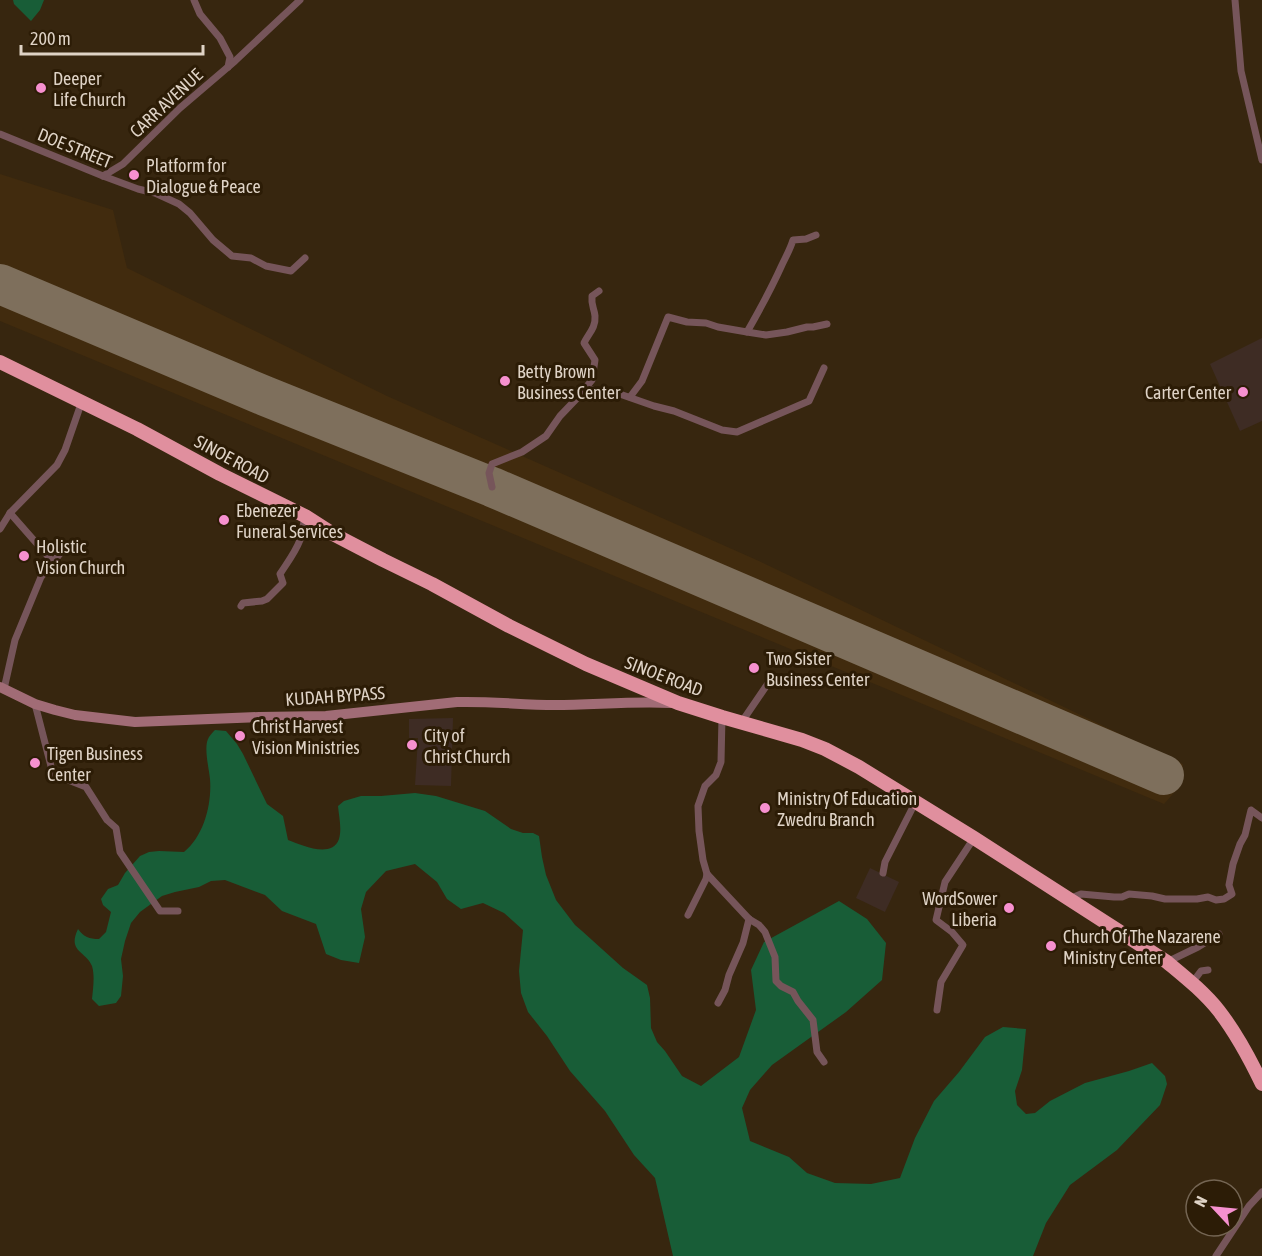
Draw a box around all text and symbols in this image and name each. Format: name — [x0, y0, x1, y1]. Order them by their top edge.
scale bar — [21, 18, 202, 56]
text: 200 m — [30, 28, 71, 49]
street label: CARR AVENUE — [125, 64, 207, 142]
place label: Deeper Life Church — [53, 68, 126, 110]
marker: Deeper Life Church — [34, 81, 48, 95]
street label: DOE STREET — [35, 124, 115, 172]
place label: Platform for Dialogue & Peace — [146, 155, 261, 197]
marker: Platform for Dialogue & Peace — [127, 168, 141, 182]
place label: Betty Brown Business Center — [517, 361, 621, 403]
marker: Betty Brown Business Center — [498, 374, 512, 388]
place label: Carter Center — [1145, 382, 1232, 403]
marker: Carter Center — [1236, 385, 1250, 399]
street label: SINOE ROAD — [191, 431, 273, 487]
place label: Ebenezer Funeral Services — [236, 500, 343, 542]
marker: Ebenezer Funeral Services — [217, 513, 231, 527]
place label: Holistic Vision Church — [36, 536, 125, 578]
marker: Holistic Vision Church — [17, 549, 31, 563]
place label: Two Sister Business Center — [766, 648, 870, 690]
street label: SINOE ROAD — [622, 652, 706, 700]
marker: Two Sister Business Center — [747, 661, 761, 675]
street label: KUDAH BYPASS — [284, 682, 386, 710]
place label: Christ Harvest Vision Ministries — [252, 716, 360, 758]
place label: City of Christ Church — [424, 725, 511, 767]
marker: Christ Harvest Vision Ministries — [233, 729, 247, 743]
marker: City of Christ Church — [405, 738, 419, 752]
place label: Tigen Business Center — [47, 743, 143, 785]
marker: Tigen Business Center — [28, 756, 42, 770]
place label: Ministry Of Education Zwedru Branch — [777, 788, 917, 830]
marker: Ministry Of Education Zwedru Branch — [758, 801, 772, 815]
place label: WordSower Liberia — [922, 888, 998, 930]
marker: WordSower Liberia — [1002, 901, 1016, 915]
place label: Church Of The Nazarene Ministry Center — [1063, 926, 1221, 968]
marker: Church Of The Nazarene Ministry Center — [1044, 939, 1058, 953]
north arrow — [1184, 1178, 1244, 1238]
text: N — [1190, 1193, 1211, 1210]

